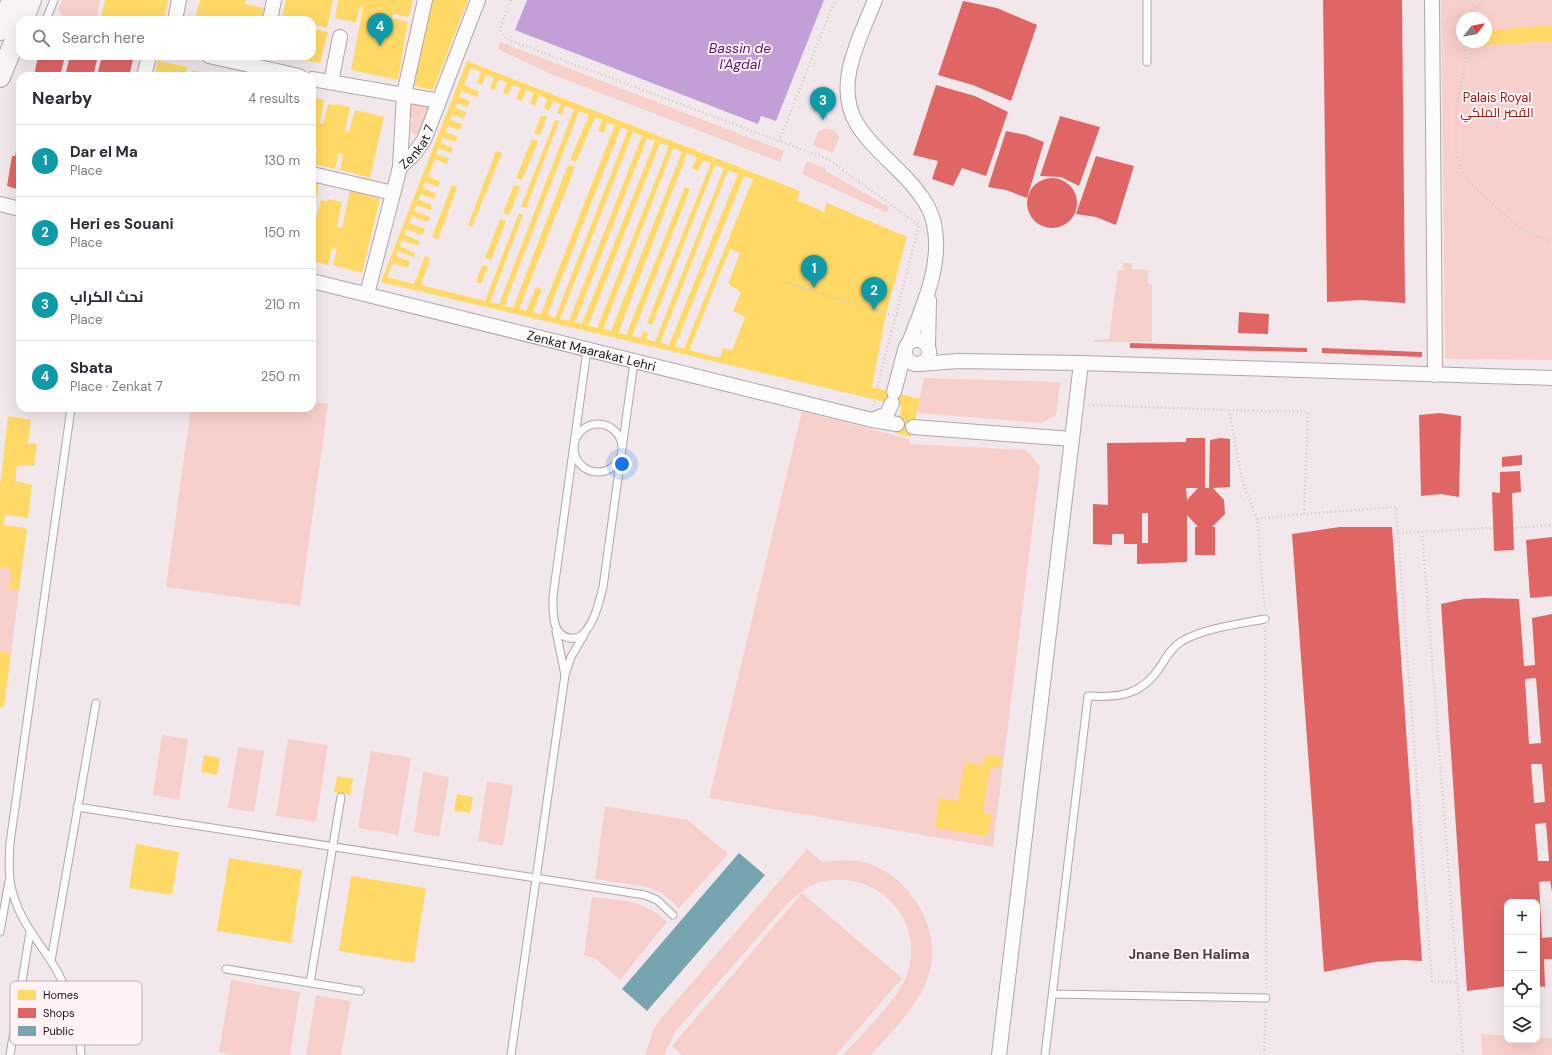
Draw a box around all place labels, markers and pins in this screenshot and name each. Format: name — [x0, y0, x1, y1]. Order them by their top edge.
pin: 4 — [367, 13, 393, 46]
pin: 3 — [810, 87, 836, 120]
pin: 1 — [801, 255, 827, 288]
pin: 2 — [861, 277, 887, 310]

